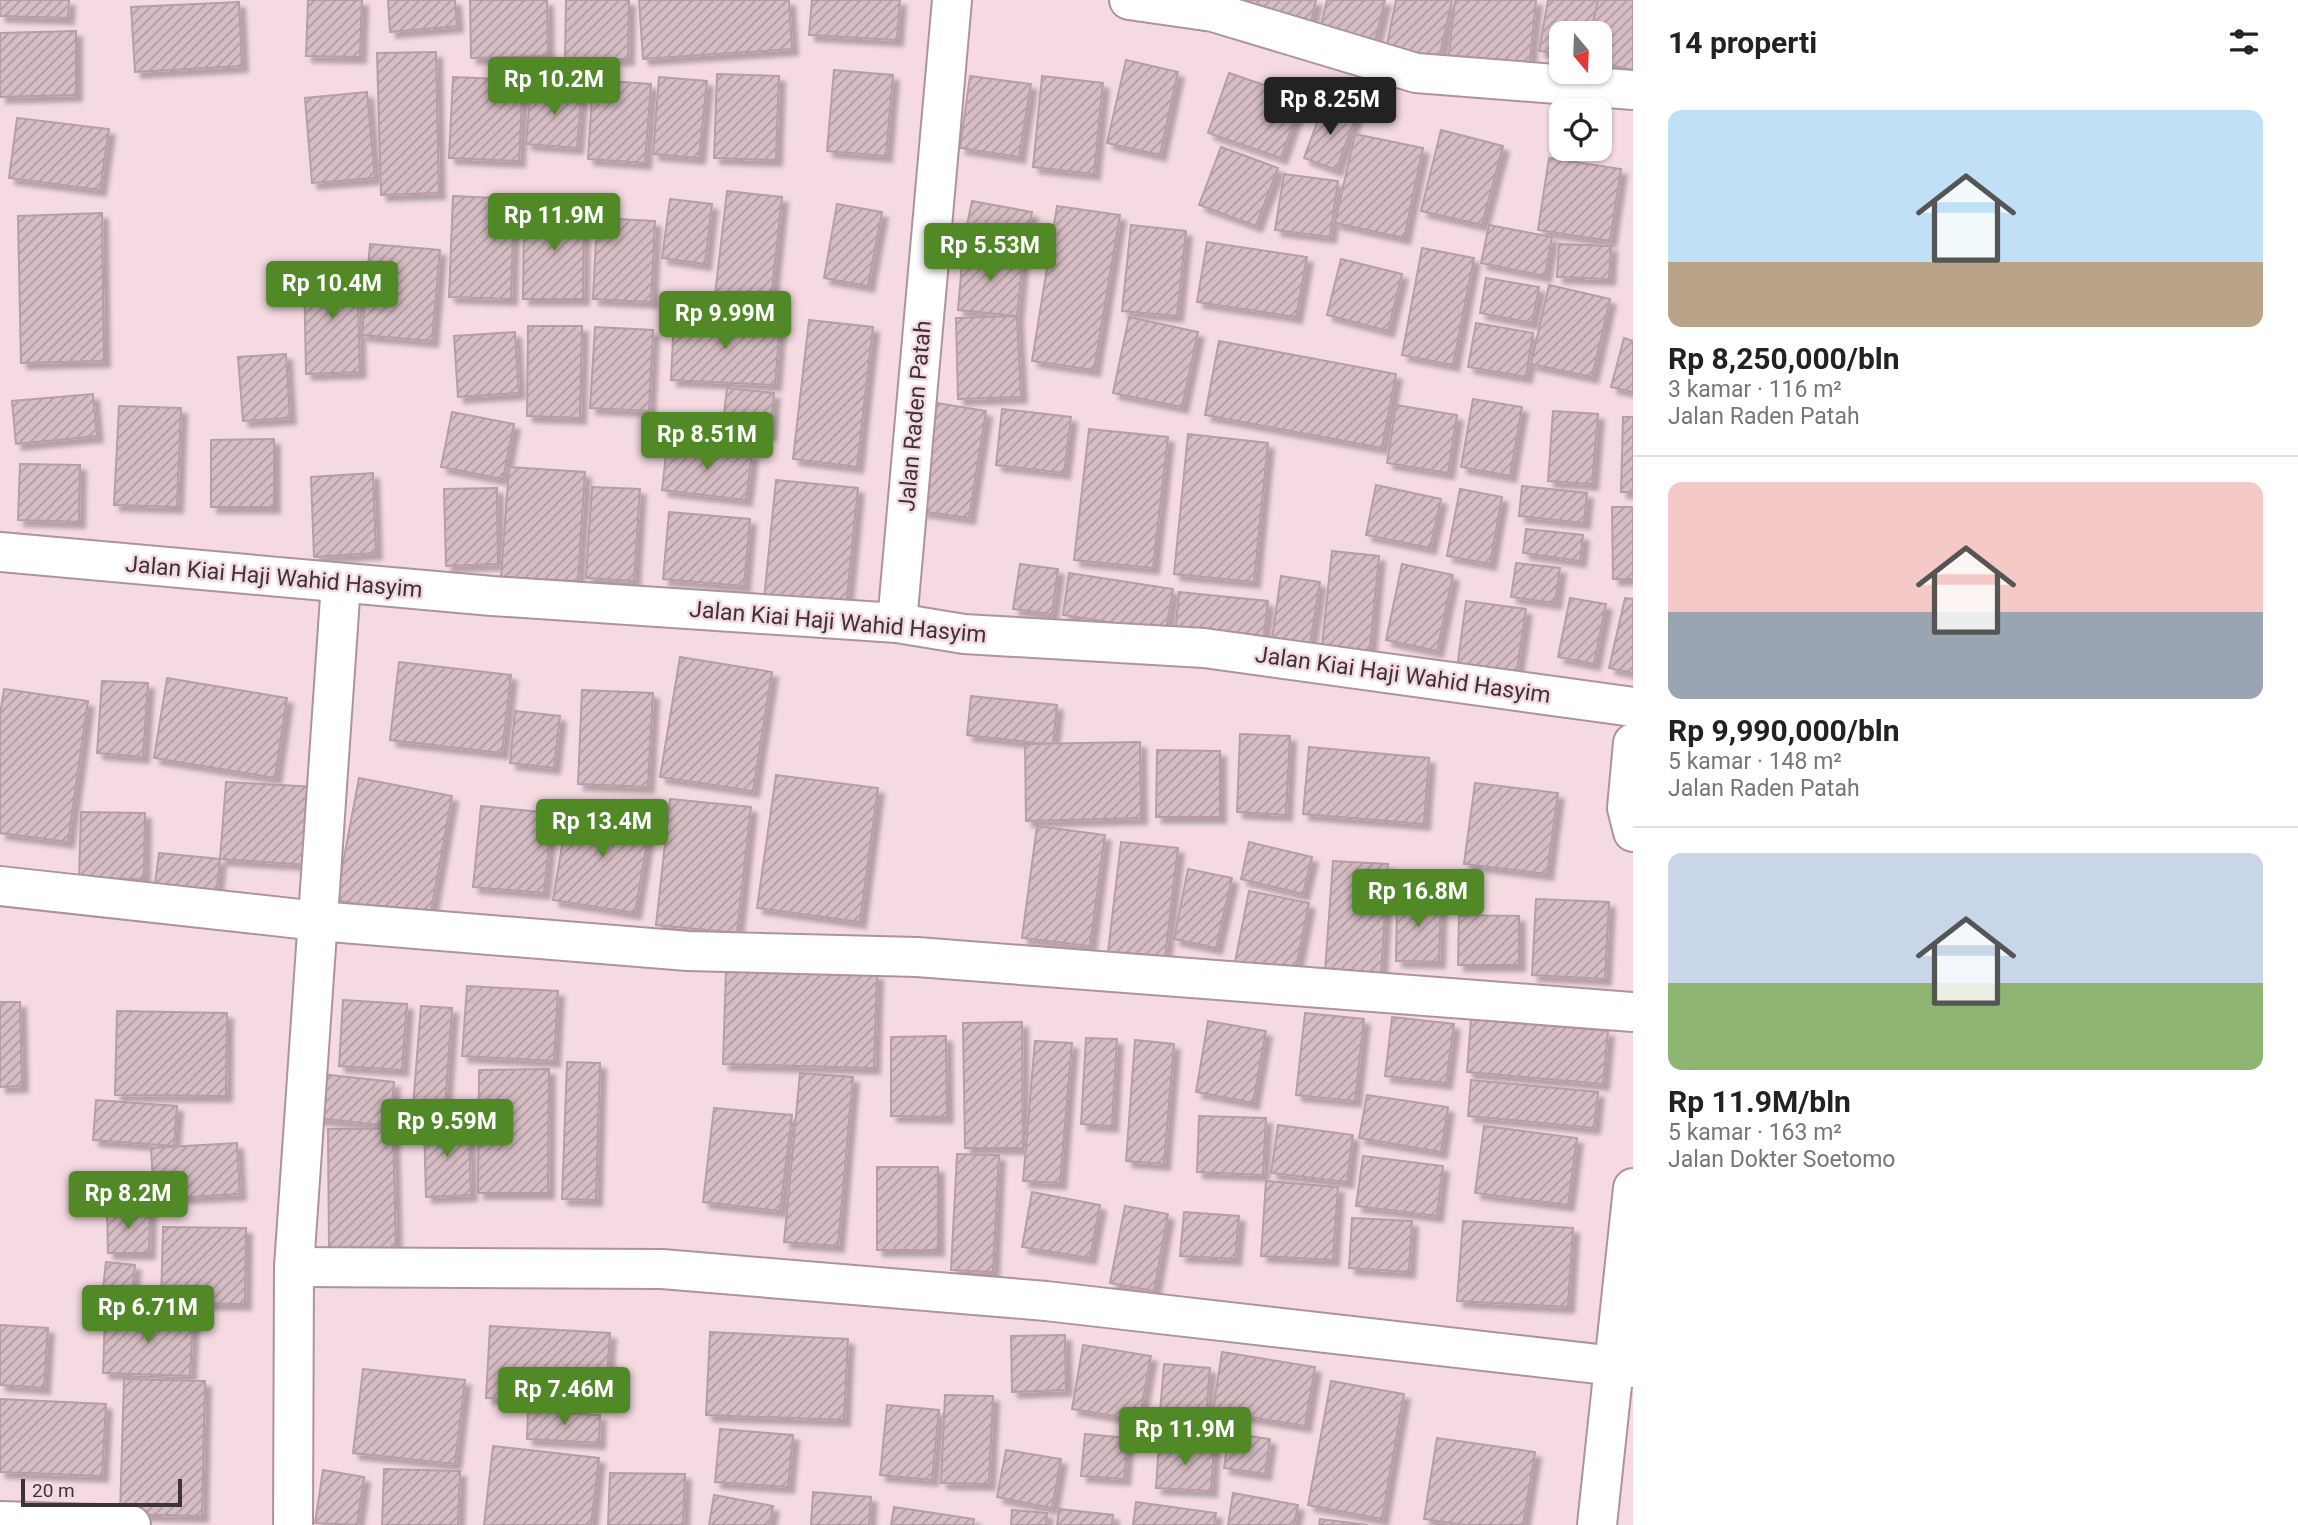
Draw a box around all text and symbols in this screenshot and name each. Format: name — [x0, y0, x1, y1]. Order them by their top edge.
north arrow — [1549, 21, 1612, 84]
map controls — [1549, 21, 1612, 161]
icon: filters — [2225, 23, 2263, 61]
text: 14 properti — [1668, 25, 1817, 60]
pin: Rp 10.2M — [482, 58, 626, 117]
text: Rp 10.2M — [504, 66, 604, 93]
pin: Rp 8.25M — [1258, 78, 1402, 137]
text: Rp 8.25M — [1280, 86, 1380, 113]
button: locate — [1549, 98, 1612, 161]
icon: home — [1903, 155, 2029, 281]
pin: Rp 11.9M — [482, 194, 626, 253]
text: Rp 11.9M — [504, 202, 604, 229]
pin: Rp 5.53M — [918, 224, 1062, 283]
text: Rp 5.53M — [940, 232, 1040, 259]
pin: Rp 10.4M — [260, 262, 404, 321]
text: Rp 10.4M — [282, 270, 382, 297]
pin: Rp 9.99M — [653, 292, 797, 351]
text: Rp 9.99M — [675, 300, 775, 327]
street label: Jalan Raden Patah — [893, 319, 937, 513]
text: Rp 8,250,000/bln — [1668, 341, 1900, 376]
text: 3 kamar · 116 m² — [1668, 376, 1842, 403]
text: Jalan Raden Patah — [1668, 403, 1860, 430]
pin: Rp 8.51M — [635, 412, 779, 472]
text: Rp 8.51M — [657, 421, 757, 448]
icon: home — [1903, 527, 2029, 653]
street label: Jalan Kiai Haji Wahid Hasyim — [124, 551, 424, 603]
street label: Jalan Kiai Haji Wahid Hasyim — [688, 596, 988, 648]
street label: Jalan Kiai Haji Wahid Hasyim — [1253, 641, 1553, 709]
text: Rp 9,990,000/bln — [1668, 713, 1900, 748]
text: 5 kamar · 148 m² — [1668, 748, 1842, 775]
text: Jalan Raden Patah — [1668, 775, 1860, 802]
pin: Rp 13.4M — [530, 800, 674, 859]
text: Rp 13.4M — [552, 808, 652, 835]
pin: Rp 16.8M — [1346, 870, 1490, 929]
text: Rp 16.8M — [1368, 878, 1468, 905]
icon: home — [1903, 898, 2029, 1024]
text: Rp 11.9M/bln — [1668, 1084, 1851, 1119]
pin: Rp 9.59M — [375, 1100, 519, 1159]
text: Rp 9.59M — [397, 1108, 497, 1135]
text: 5 kamar · 163 m² — [1668, 1119, 1842, 1146]
text: Jalan Dokter Soetomo — [1668, 1146, 1895, 1173]
pin: Rp 8.2M — [63, 1172, 193, 1231]
text: Rp 8.2M — [85, 1180, 171, 1207]
pin: Rp 6.71M — [76, 1286, 220, 1345]
text: Rp 6.71M — [98, 1294, 198, 1321]
pin: Rp 7.46M — [492, 1368, 636, 1427]
text: Rp 7.46M — [514, 1376, 614, 1403]
pin: Rp 11.9M — [1113, 1408, 1257, 1467]
text: Rp 11.9M — [1135, 1416, 1235, 1443]
scale bar — [21, 1476, 182, 1508]
text: 20 m — [32, 1479, 75, 1502]

